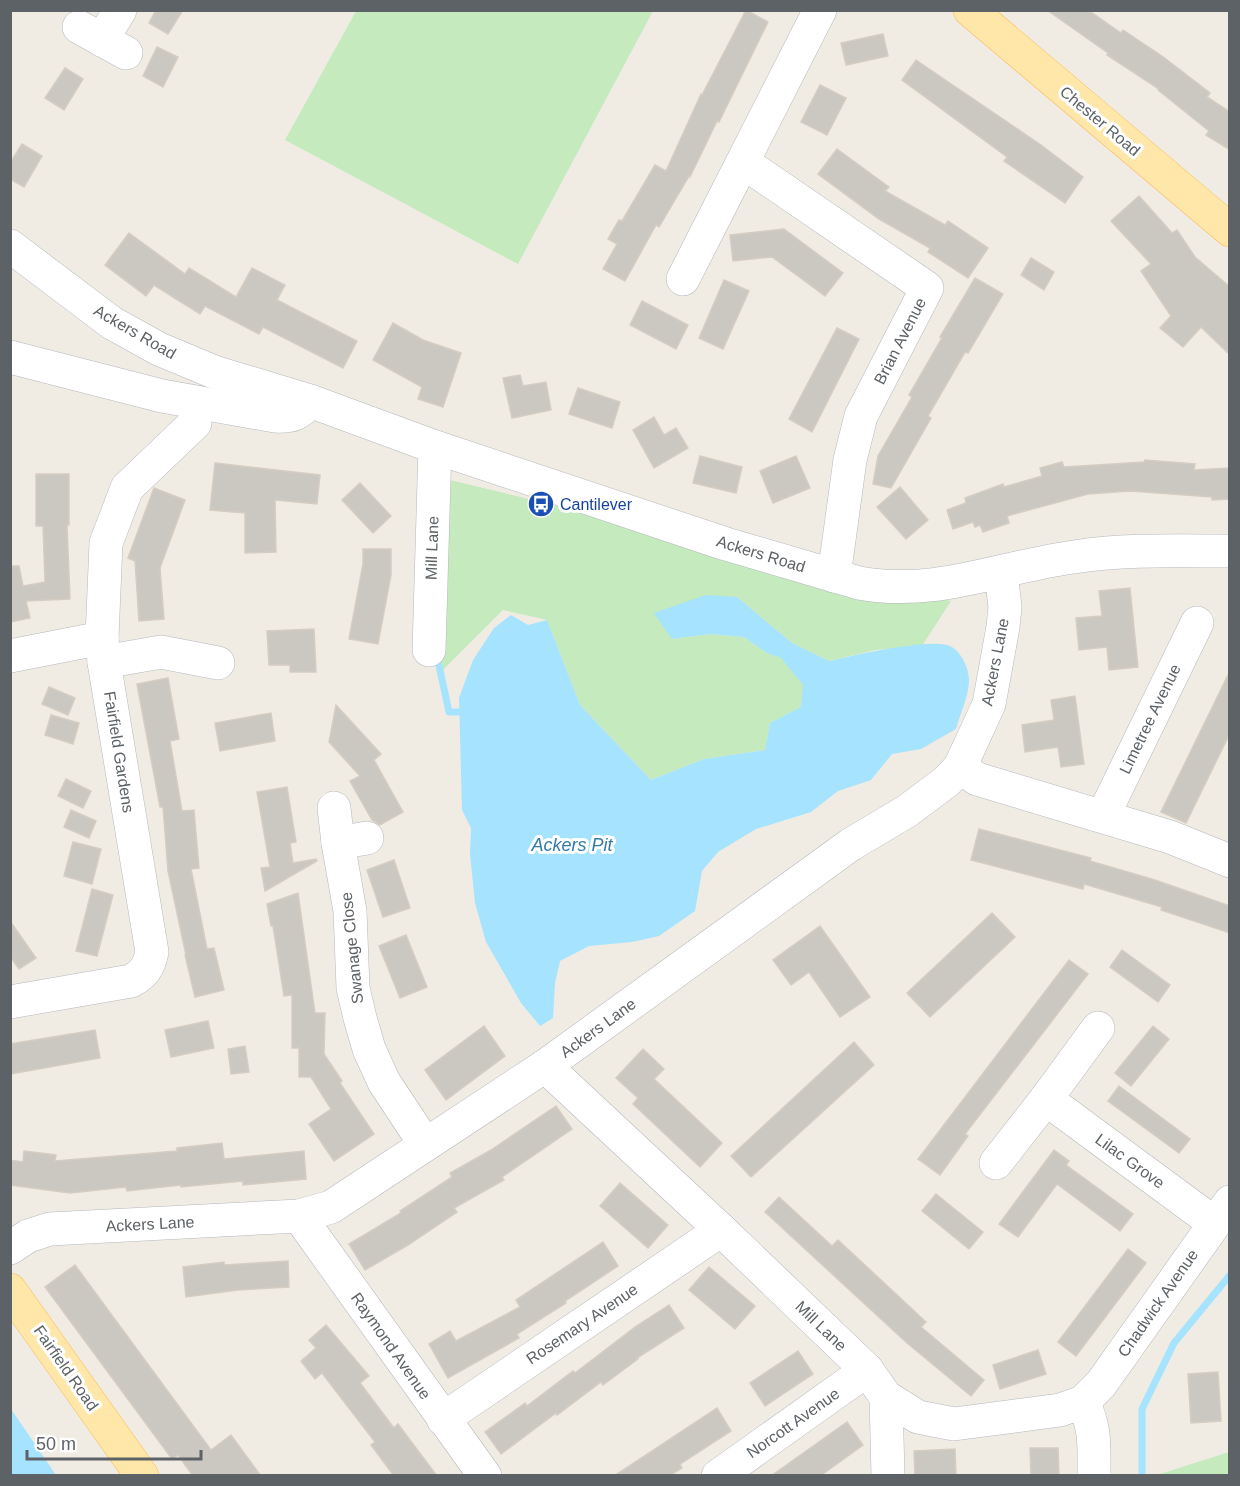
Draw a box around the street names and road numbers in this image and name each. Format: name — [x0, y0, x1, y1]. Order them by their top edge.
street label: Chester Road — [1057, 83, 1143, 159]
street label: Brian Avenue — [871, 295, 929, 387]
street label: Ackers Road — [91, 302, 179, 362]
street label: Mill Lane — [422, 516, 442, 580]
street label: Ackers Road — [715, 532, 807, 576]
street label: Ackers Lane — [978, 617, 1012, 707]
street label: Limetree Avenue — [1116, 661, 1184, 777]
street label: Fairfield Gardens — [101, 690, 137, 814]
street label: Swanage Close — [338, 891, 366, 1005]
street label: Ackers Lane — [557, 995, 639, 1061]
street label: Lilac Grove — [1092, 1130, 1168, 1192]
street label: Ackers Lane — [105, 1213, 195, 1235]
street label: Chadwick Avenue — [1115, 1246, 1201, 1360]
street label: Rosemary Avenue — [523, 1280, 641, 1368]
street label: Raymond Avenue — [348, 1290, 434, 1403]
street label: Mill Lane — [792, 1298, 850, 1354]
street label: Fairfield Road — [30, 1322, 102, 1414]
street label: Norcott Avenue — [743, 1385, 843, 1461]

